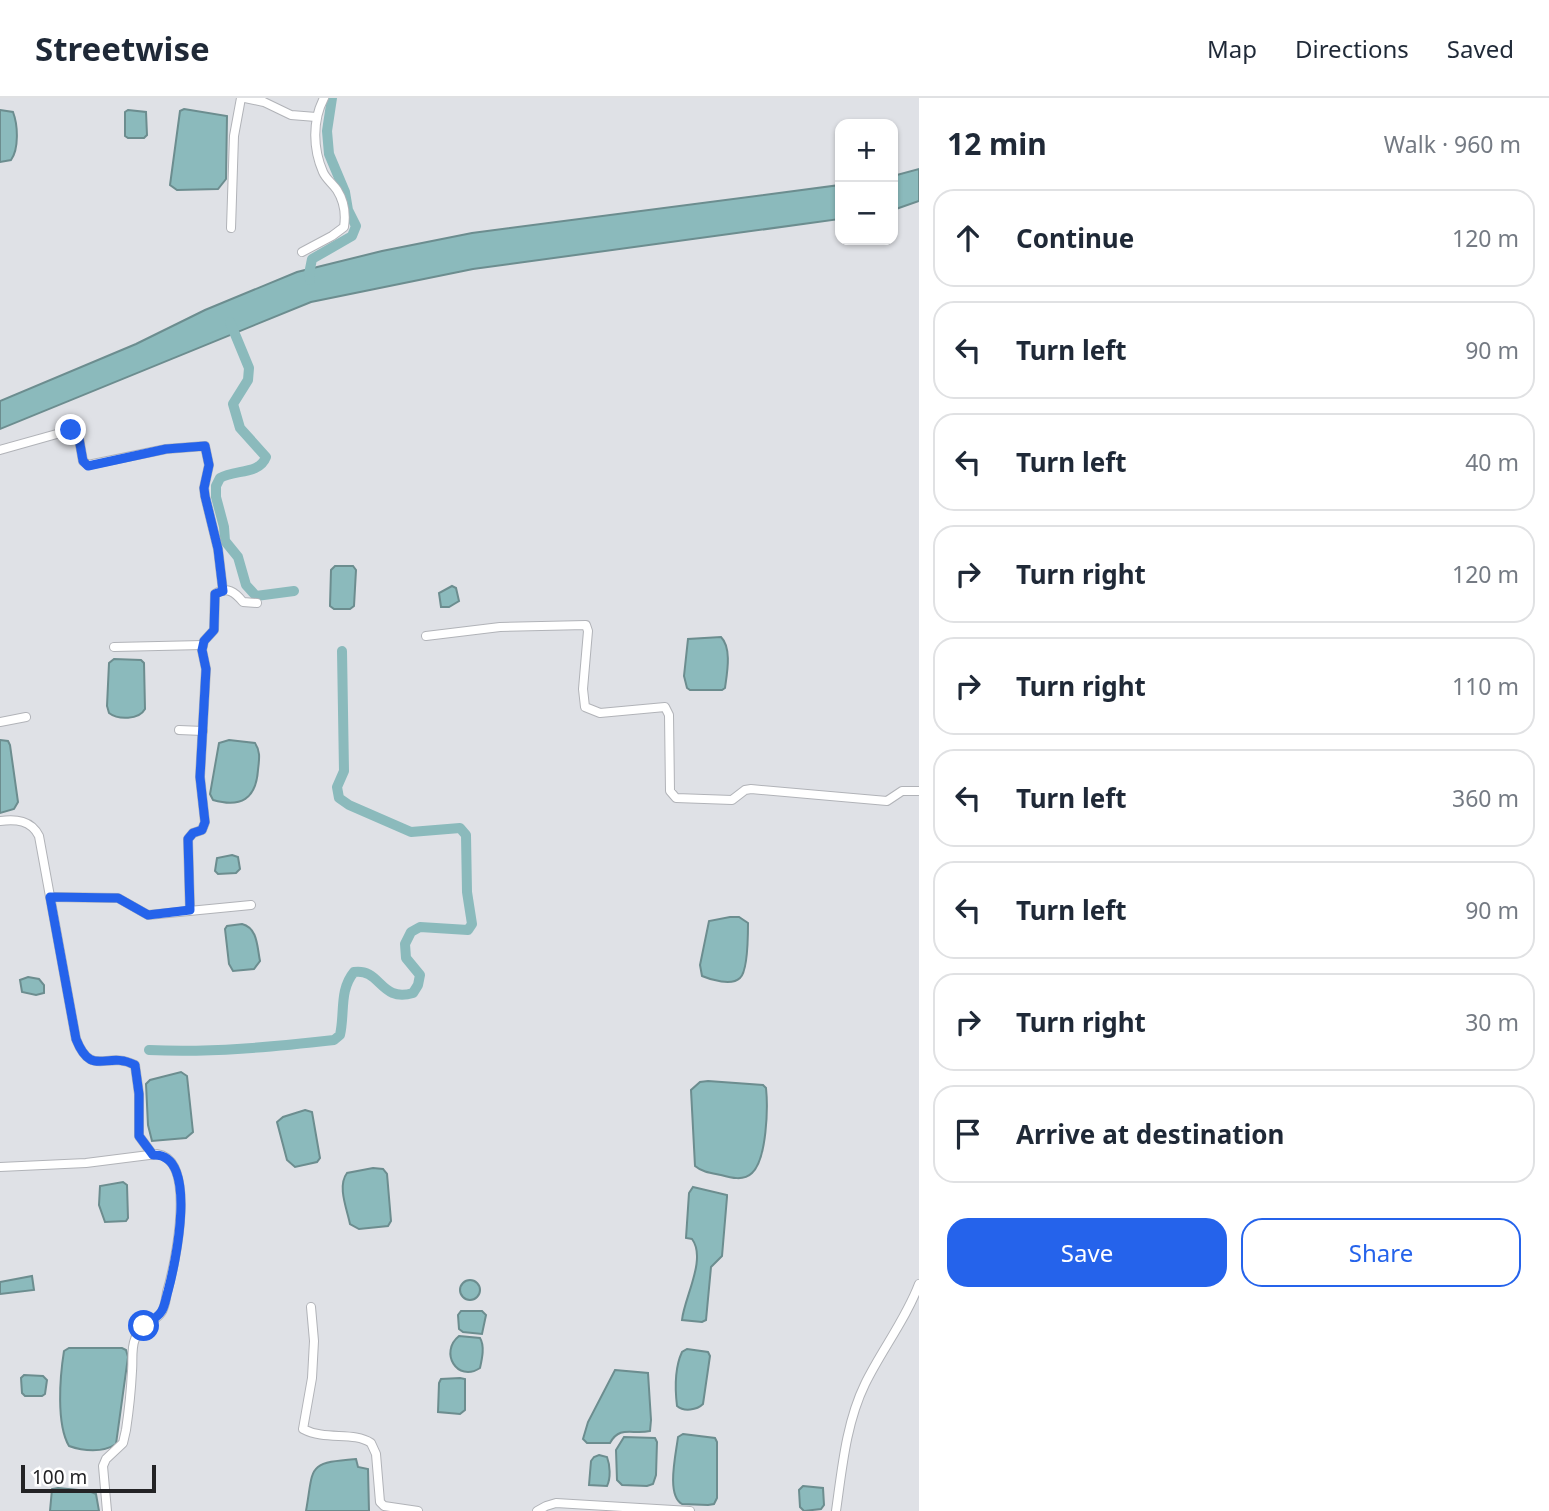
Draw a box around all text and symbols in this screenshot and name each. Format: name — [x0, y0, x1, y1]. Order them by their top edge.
text: Streetwise — [35, 26, 210, 71]
text: Map — [1207, 32, 1257, 65]
text: Directions — [1295, 32, 1409, 65]
text: Saved — [1447, 32, 1514, 65]
map controls — [835, 119, 898, 245]
button: + — [835, 119, 898, 182]
text: 12 min — [947, 123, 1047, 164]
text: Walk · 960 m — [1384, 128, 1521, 160]
button: − — [835, 182, 898, 245]
icon: ahead — [949, 219, 987, 257]
text: Continue — [1016, 220, 1134, 256]
text: 120 m — [1452, 222, 1519, 254]
icon: left — [949, 331, 987, 369]
text: Turn left — [1016, 332, 1127, 368]
text: 90 m — [1465, 334, 1519, 366]
route end — [55, 414, 86, 445]
icon: left — [949, 443, 987, 481]
text: Turn left — [1016, 444, 1127, 480]
text: 40 m — [1465, 446, 1519, 478]
icon: right — [949, 555, 987, 593]
text: Turn right — [1016, 556, 1146, 592]
text: 120 m — [1452, 558, 1519, 590]
icon: right — [949, 667, 987, 705]
text: Turn right — [1016, 668, 1146, 704]
text: 110 m — [1452, 670, 1519, 702]
icon: left — [949, 779, 987, 817]
text: Turn left — [1016, 780, 1127, 816]
text: 360 m — [1452, 782, 1519, 814]
icon: left — [949, 891, 987, 929]
text: Turn left — [1016, 892, 1127, 928]
text: 90 m — [1465, 894, 1519, 926]
icon: right — [949, 1003, 987, 1041]
text: Turn right — [1016, 1004, 1146, 1040]
text: 30 m — [1465, 1006, 1519, 1038]
icon: arrive — [949, 1115, 987, 1153]
text: Arrive at destination — [1016, 1116, 1285, 1152]
button: Save — [947, 1218, 1227, 1287]
button: Share — [1241, 1218, 1521, 1287]
route start — [128, 1310, 159, 1341]
scale bar — [21, 1462, 156, 1494]
text: 100 m — [32, 1464, 87, 1490]

